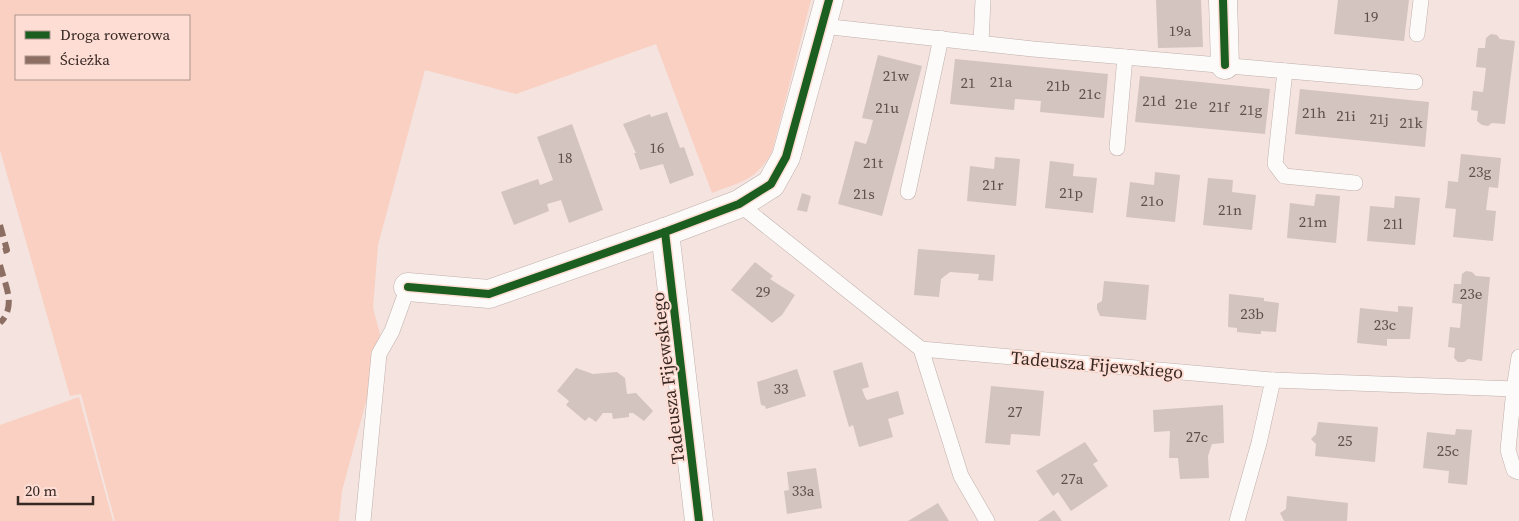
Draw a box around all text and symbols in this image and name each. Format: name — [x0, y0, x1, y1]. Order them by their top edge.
house number: 19 — [1363, 6, 1379, 27]
legend — [15, 15, 190, 80]
house number: 19a — [1169, 20, 1192, 41]
text: Droga rowerowa — [60, 24, 171, 45]
text: Ścieżka — [60, 49, 110, 70]
house number: 21w — [883, 65, 910, 86]
house number: 21a — [990, 71, 1013, 92]
house number: 21 — [960, 72, 976, 93]
house number: 21b — [1046, 75, 1070, 96]
house number: 21c — [1079, 83, 1101, 104]
house number: 21d — [1142, 90, 1166, 111]
house number: 21e — [1175, 93, 1198, 114]
house number: 21f — [1209, 96, 1231, 117]
house number: 21u — [875, 97, 899, 118]
house number: 21g — [1240, 99, 1263, 120]
house number: 21h — [1302, 102, 1326, 123]
house number: 21i — [1336, 105, 1356, 126]
house number: 21j — [1369, 108, 1389, 129]
house number: 21k — [1399, 112, 1423, 133]
house number: 16 — [649, 137, 665, 158]
house number: 18 — [557, 147, 573, 168]
house number: 21t — [863, 152, 883, 173]
house number: 23g — [1469, 161, 1492, 182]
house number: 21r — [982, 174, 1004, 195]
house number: 21p — [1059, 182, 1083, 203]
house number: 21s — [853, 183, 875, 204]
house number: 21o — [1140, 190, 1164, 211]
house number: 21n — [1218, 199, 1242, 220]
house number: 21m — [1299, 211, 1328, 232]
house number: 21l — [1383, 213, 1403, 234]
house number: 29 — [755, 281, 771, 302]
house number: 23e — [1460, 283, 1483, 304]
street label: Tadeusza Fijewskiego — [645, 291, 690, 465]
house number: 23b — [1240, 303, 1264, 324]
house number: 23c — [1374, 314, 1396, 335]
street label: Tadeusza Fijewskiego — [1010, 345, 1184, 384]
house number: 33 — [773, 378, 789, 399]
house number: 27 — [1007, 401, 1023, 422]
house number: 27c — [1186, 426, 1208, 447]
house number: 25 — [1337, 430, 1353, 451]
house number: 25c — [1437, 440, 1459, 461]
house number: 27a — [1061, 468, 1084, 489]
scale bar — [18, 474, 92, 506]
text: 20 m — [25, 480, 57, 501]
house number: 33a — [792, 480, 815, 501]

